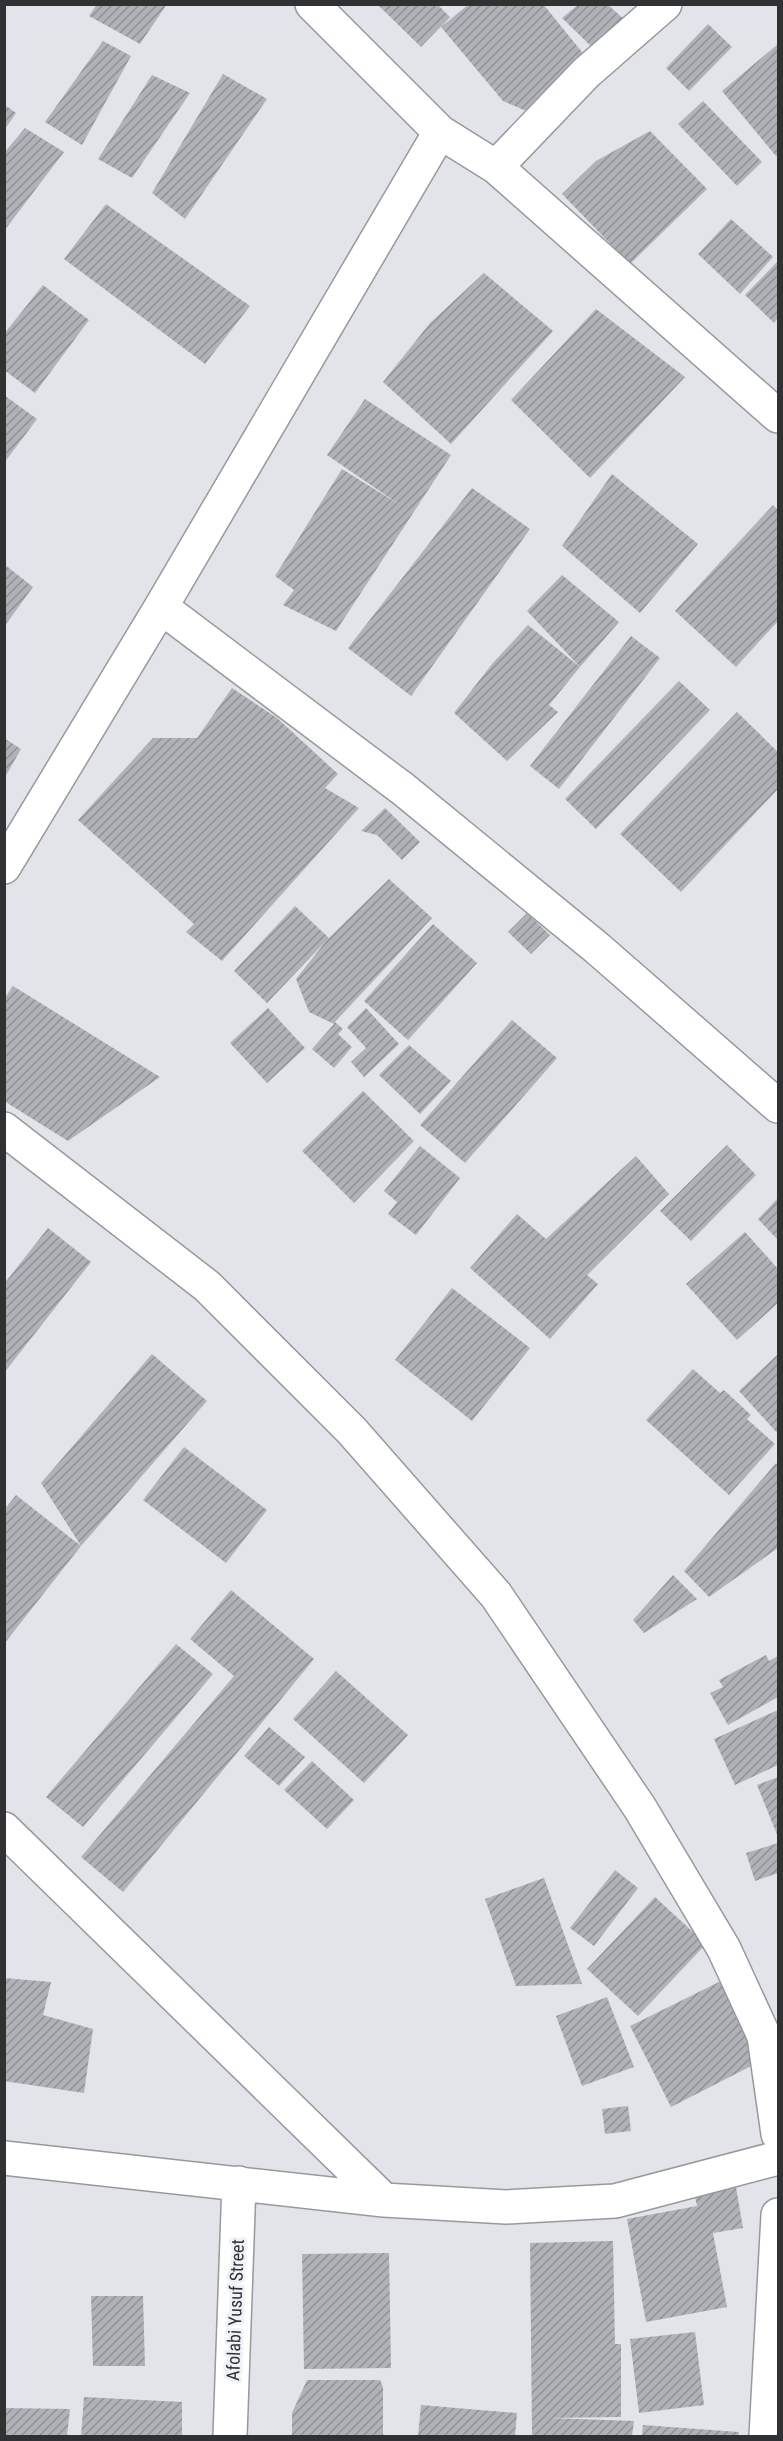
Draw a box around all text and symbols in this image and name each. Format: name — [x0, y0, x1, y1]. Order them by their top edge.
street label: Afolabi Yusuf Street — [222, 2239, 248, 2381]

